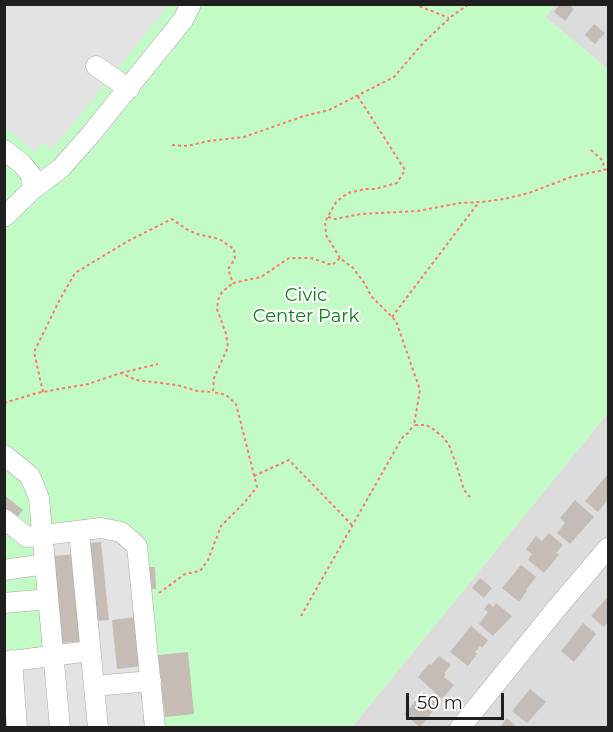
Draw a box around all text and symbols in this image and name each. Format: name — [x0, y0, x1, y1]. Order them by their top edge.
park label: Civic Center Park — [253, 285, 359, 328]
scale bar — [409, 681, 506, 719]
text: 50 m — [417, 692, 463, 714]

